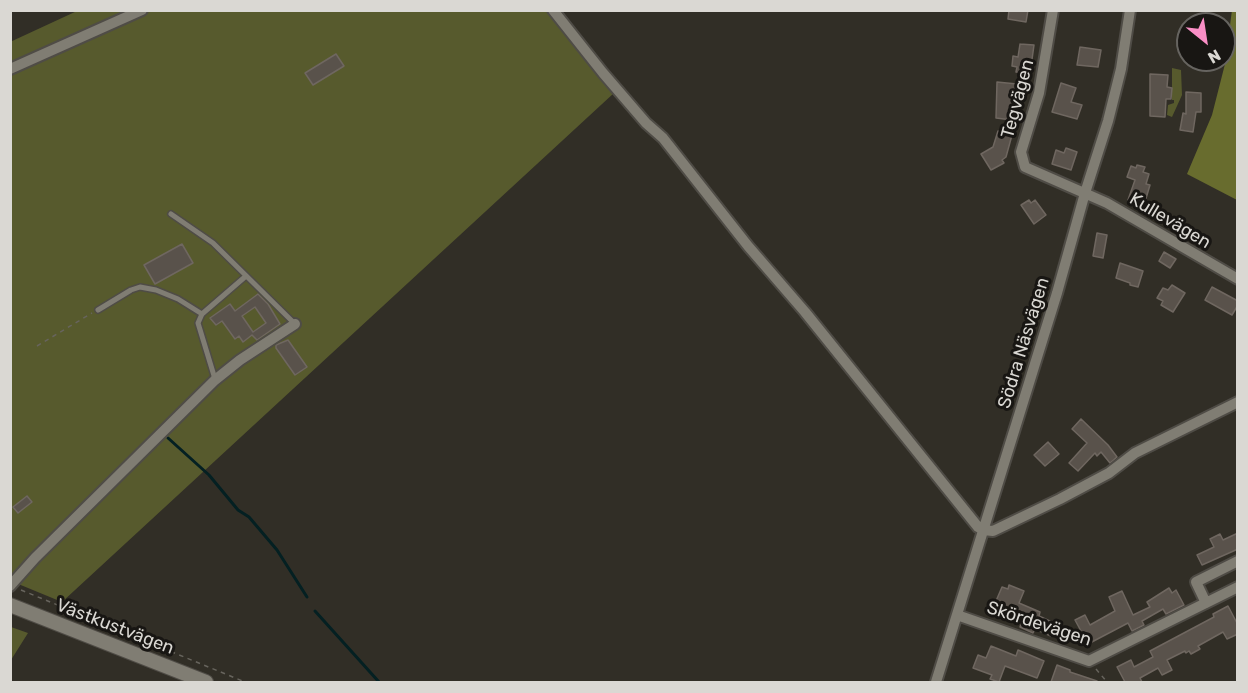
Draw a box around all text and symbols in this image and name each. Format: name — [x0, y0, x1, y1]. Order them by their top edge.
north arrow — [1176, 12, 1236, 72]
text: N — [1205, 45, 1224, 67]
street label: Tegvägen — [997, 57, 1039, 141]
street label: Kullevägen — [1125, 188, 1215, 254]
street label: Södra Näsvägen — [994, 275, 1054, 411]
street label: Västkustvägen — [53, 595, 177, 659]
street label: Skördevägen — [984, 597, 1094, 651]

